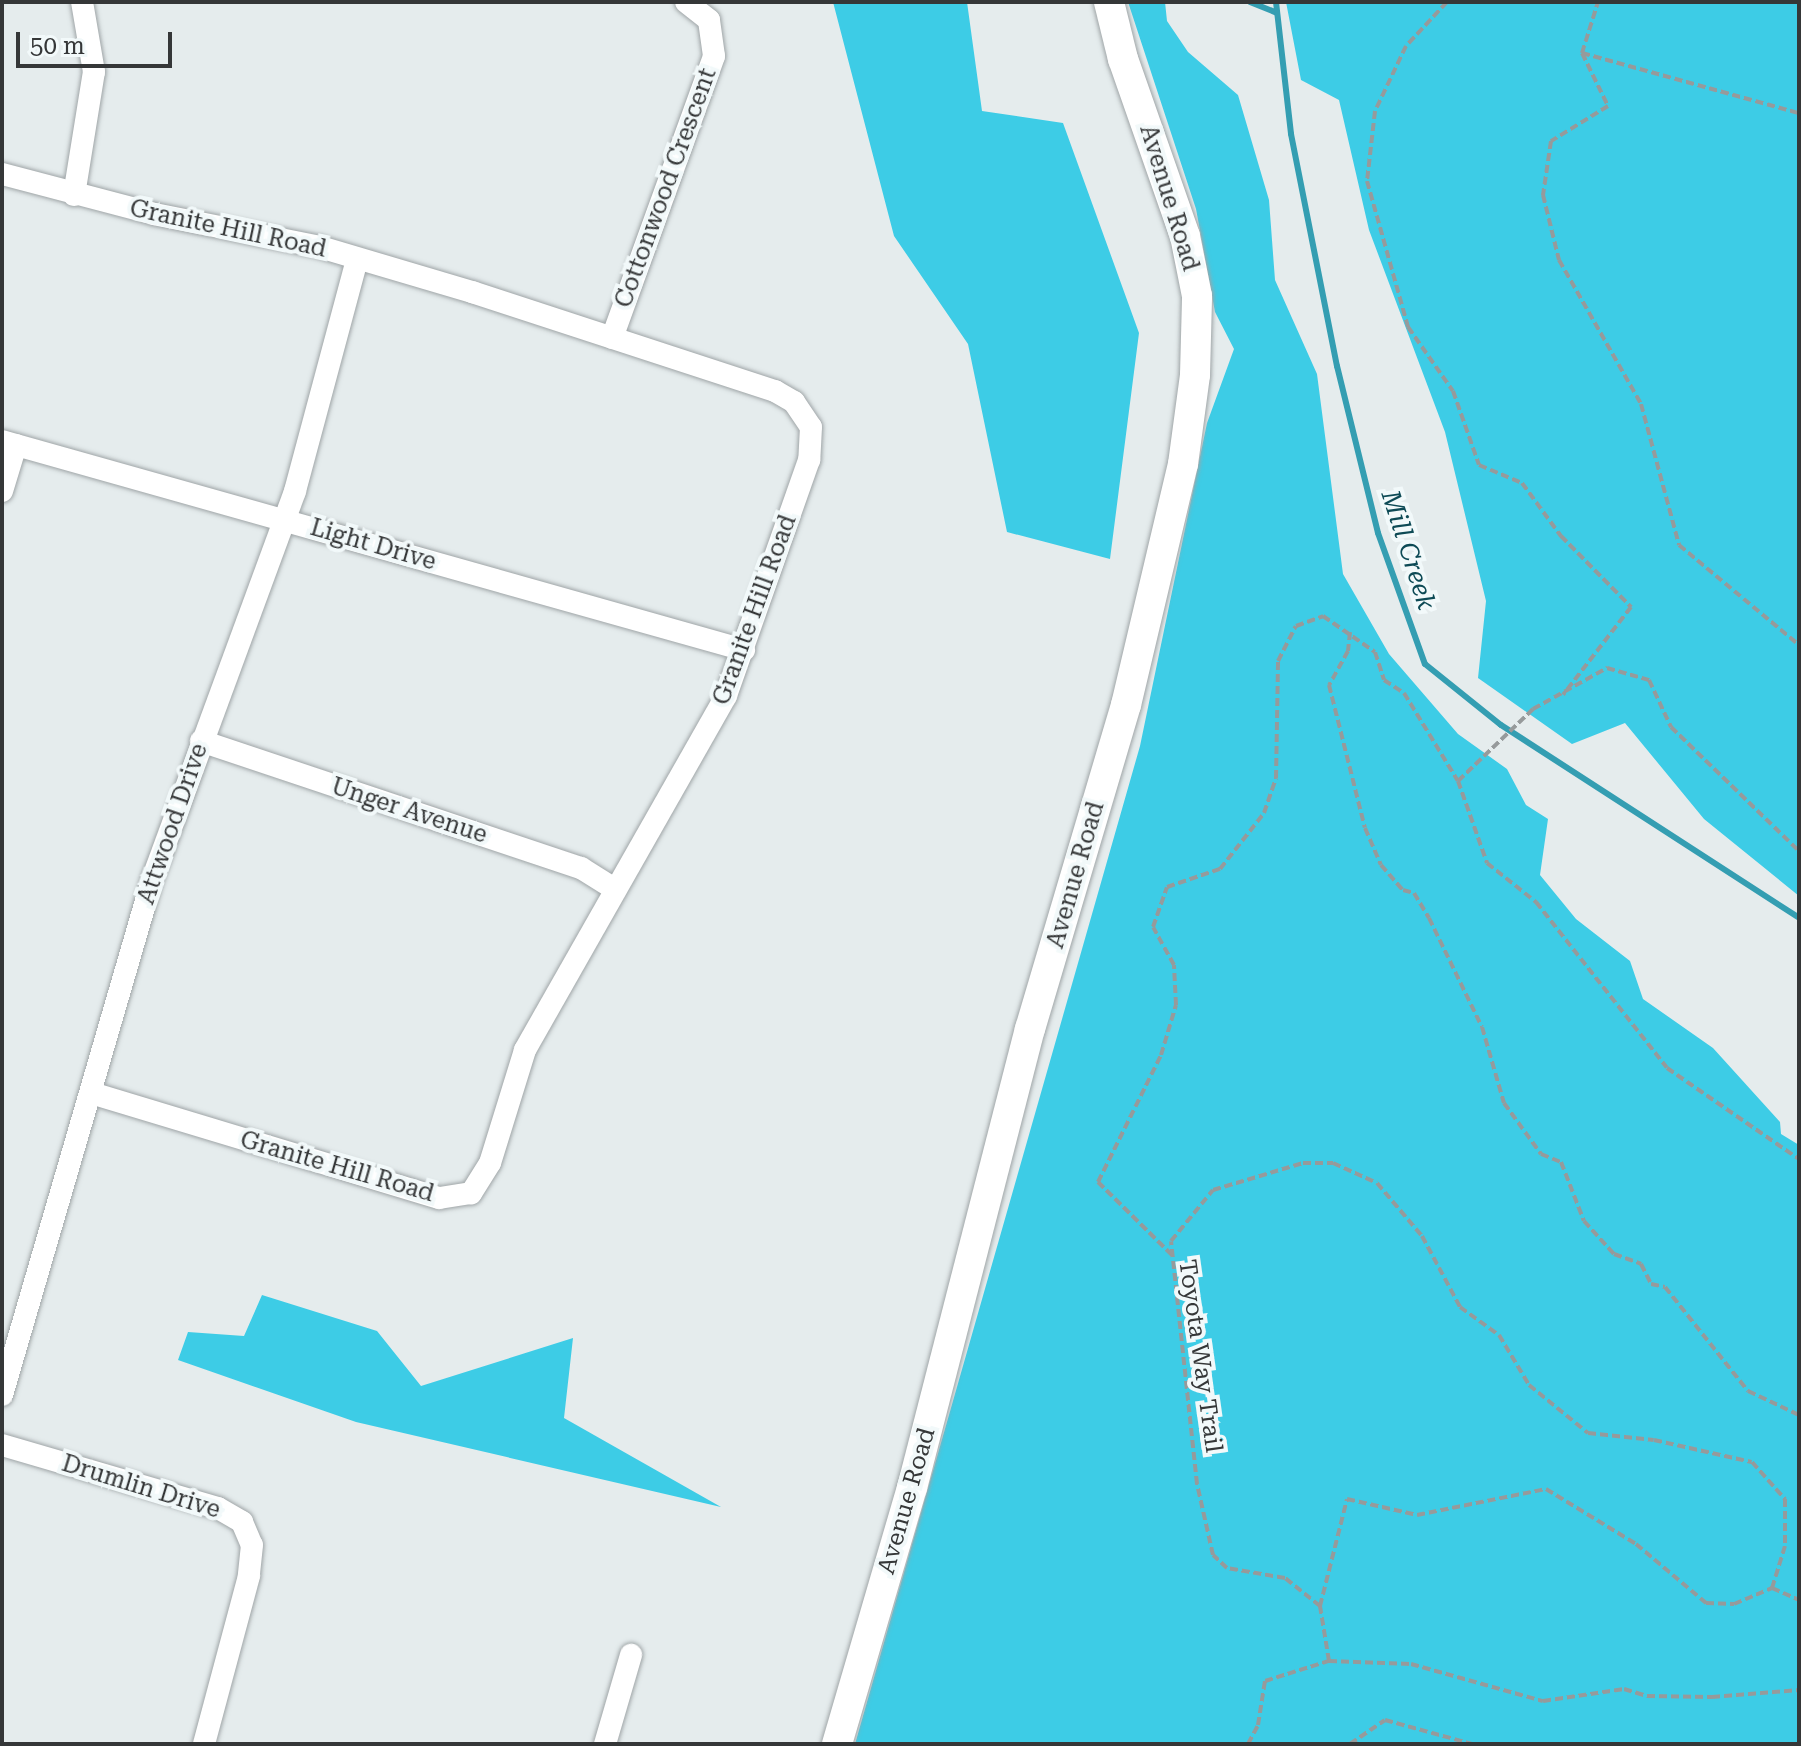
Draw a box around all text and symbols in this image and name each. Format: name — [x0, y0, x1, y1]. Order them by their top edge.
scale bar — [20, 16, 176, 66]
text: 50 m — [30, 32, 85, 60]
street label: Cottonwood Crescent — [609, 64, 723, 312]
street label: Avenue Road — [1133, 122, 1205, 274]
street label: Granite Hill Road — [127, 194, 329, 264]
water label: Mill Creek — [1374, 486, 1442, 614]
street label: Granite Hill Road — [707, 511, 803, 709]
street label: Light Drive — [307, 513, 439, 577]
street label: Attwood Drive — [132, 740, 214, 908]
street label: Unger Avenue — [327, 772, 491, 850]
street label: Avenue Road — [1041, 798, 1111, 952]
street label: Granite Hill Road — [237, 1126, 437, 1208]
street label: Toyota Way Trail — [1172, 1258, 1228, 1454]
street label: Avenue Road — [872, 1424, 942, 1578]
street label: Drumlin Drive — [58, 1449, 224, 1525]

